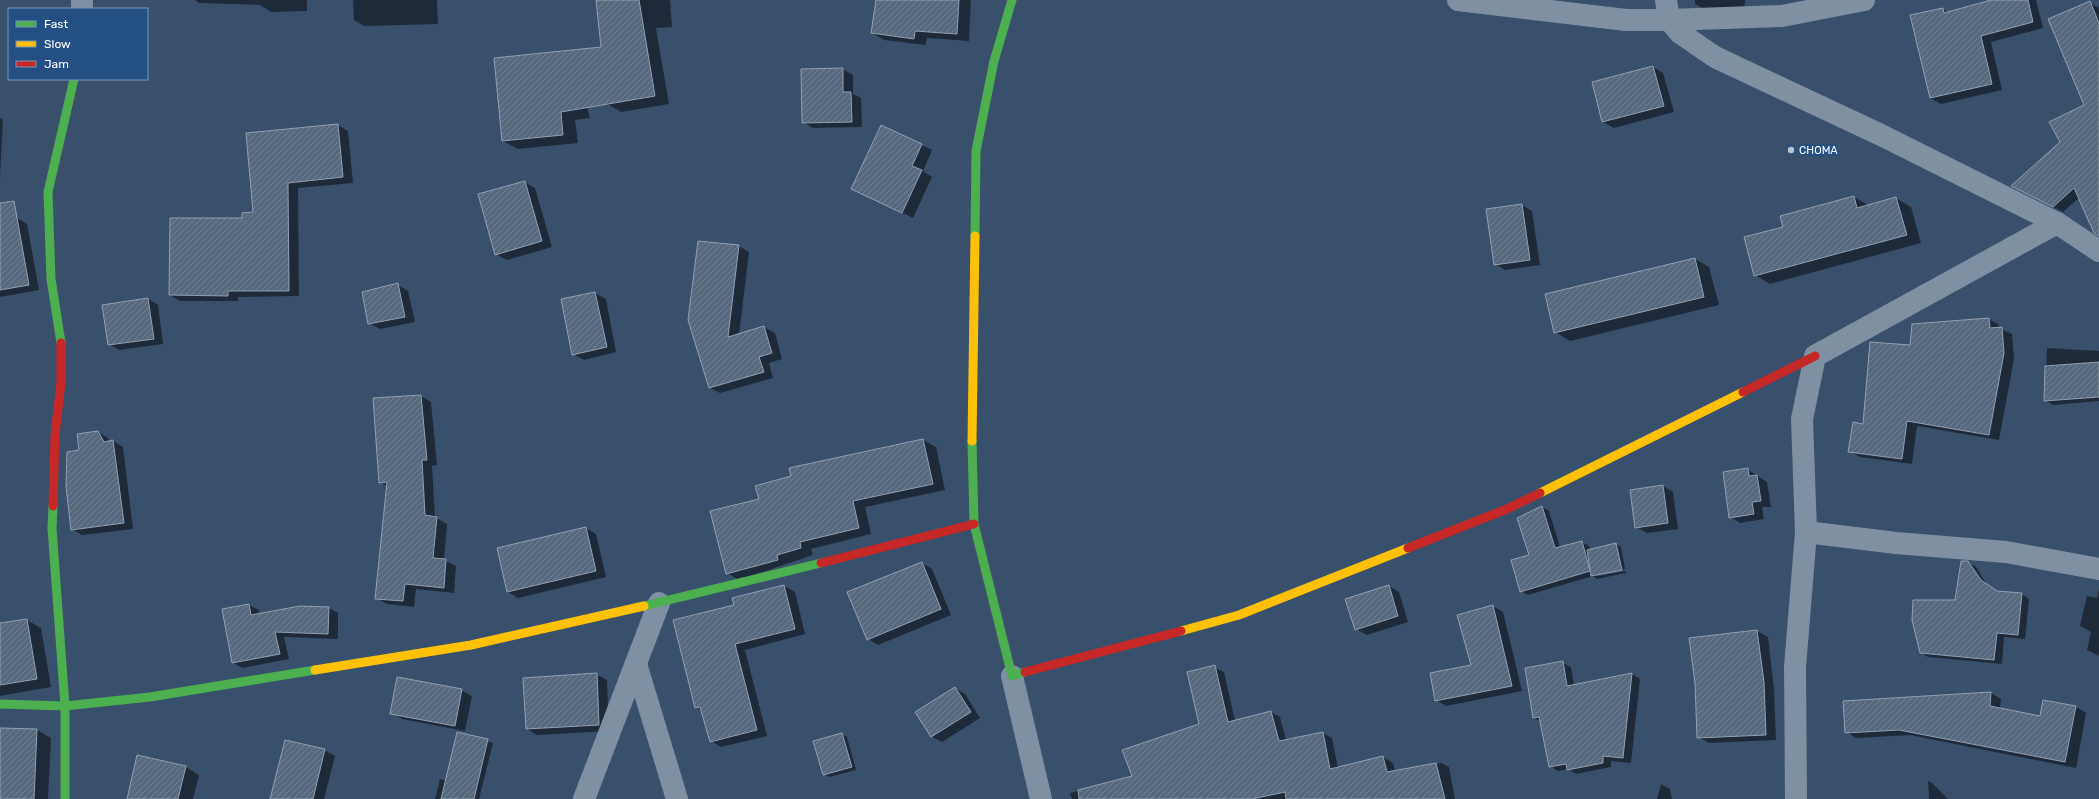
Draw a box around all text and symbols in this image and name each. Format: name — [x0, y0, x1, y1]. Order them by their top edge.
legend — [8, 8, 148, 80]
text: Fast — [44, 17, 68, 31]
text: Slow — [44, 37, 71, 51]
text: Jam — [44, 57, 69, 71]
place label: CHOMA — [1799, 144, 1838, 157]
marker: CHOMA — [1786, 145, 1796, 155]

